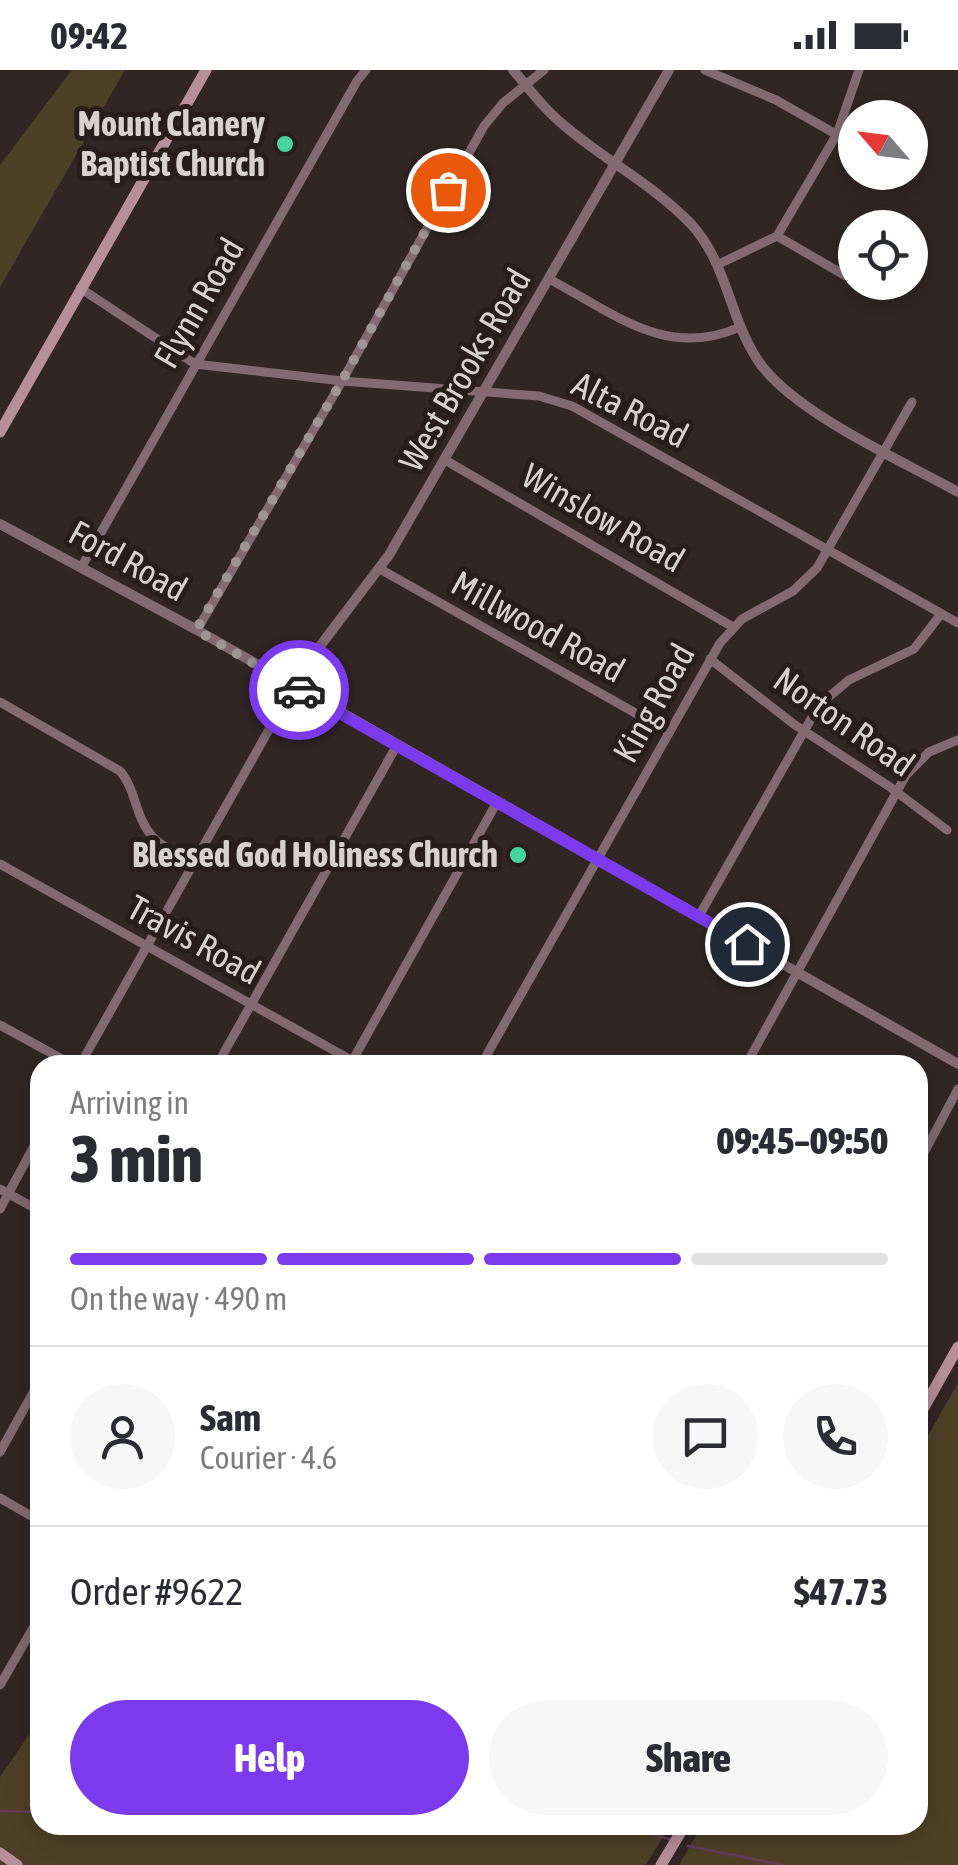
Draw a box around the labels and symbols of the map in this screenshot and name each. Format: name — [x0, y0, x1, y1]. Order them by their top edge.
north arrow — [838, 100, 928, 190]
place label: Mount Clanery Baptist Church — [77, 103, 266, 183]
marker: Mount Clanery Baptist Church — [274, 133, 296, 155]
pin — [406, 148, 491, 233]
street label: Flynn Road — [145, 231, 251, 374]
street label: West Brooks Road — [390, 261, 538, 478]
street label: Alta Road — [566, 363, 695, 455]
street label: Winslow Road — [515, 455, 692, 580]
street label: Ford Road — [63, 512, 194, 609]
street label: Millwood Road — [445, 562, 632, 690]
street label: King Road — [604, 636, 702, 769]
courier — [249, 640, 349, 740]
street label: Norton Road — [767, 658, 922, 784]
place label: Blessed God Holiness Church — [132, 834, 498, 874]
marker: Blessed God Holiness Church — [507, 844, 529, 866]
street label: Travis Road — [121, 886, 268, 992]
pin — [705, 902, 790, 987]

